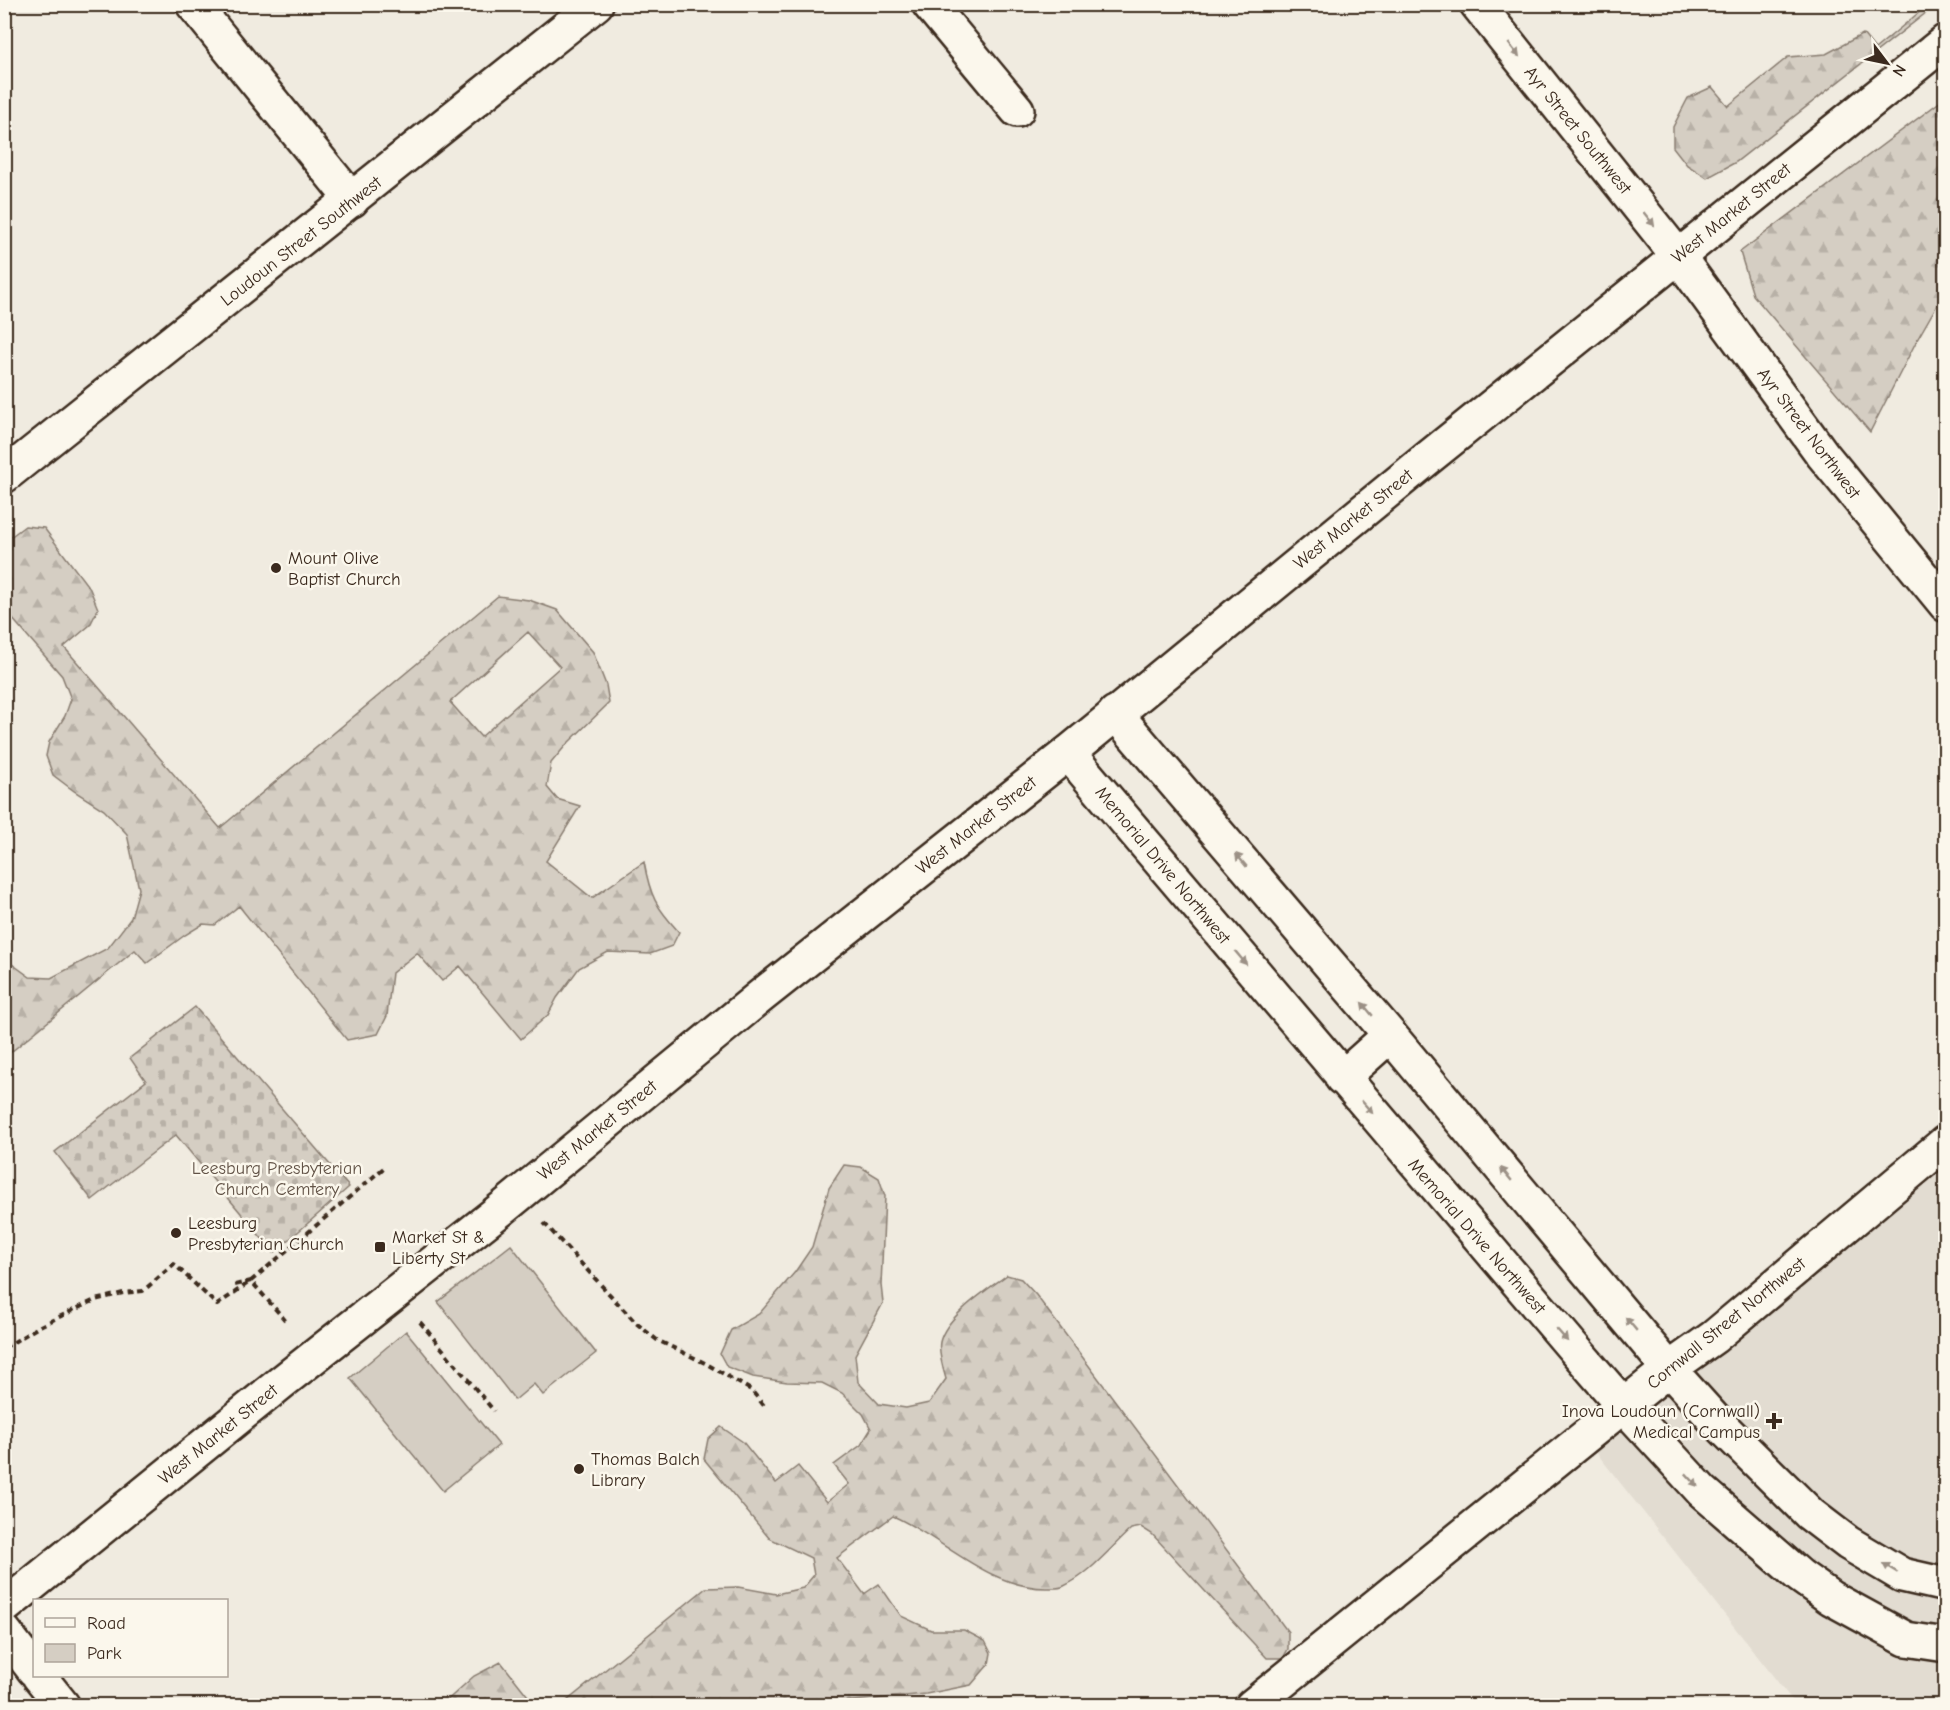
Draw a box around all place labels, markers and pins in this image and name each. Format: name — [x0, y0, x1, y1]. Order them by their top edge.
place label: Mount Olive Baptist Church — [288, 548, 401, 590]
marker: Mount Olive Baptist Church — [269, 561, 283, 575]
place label: Leesburg Presbyterian Church — [188, 1213, 344, 1255]
marker: Leesburg Presbyterian Church — [169, 1226, 183, 1240]
place label: Market St & Liberty St — [392, 1227, 485, 1269]
marker: Market St & Liberty St — [373, 1240, 387, 1254]
place label: Inova Loudoun (Cornwall) Medical Campus — [1562, 1401, 1760, 1443]
marker: Inova Loudoun (Cornwall) Medical Campus — [1765, 1412, 1783, 1430]
place label: Thomas Balch Library — [591, 1449, 700, 1491]
marker: Thomas Balch Library — [572, 1462, 586, 1476]

